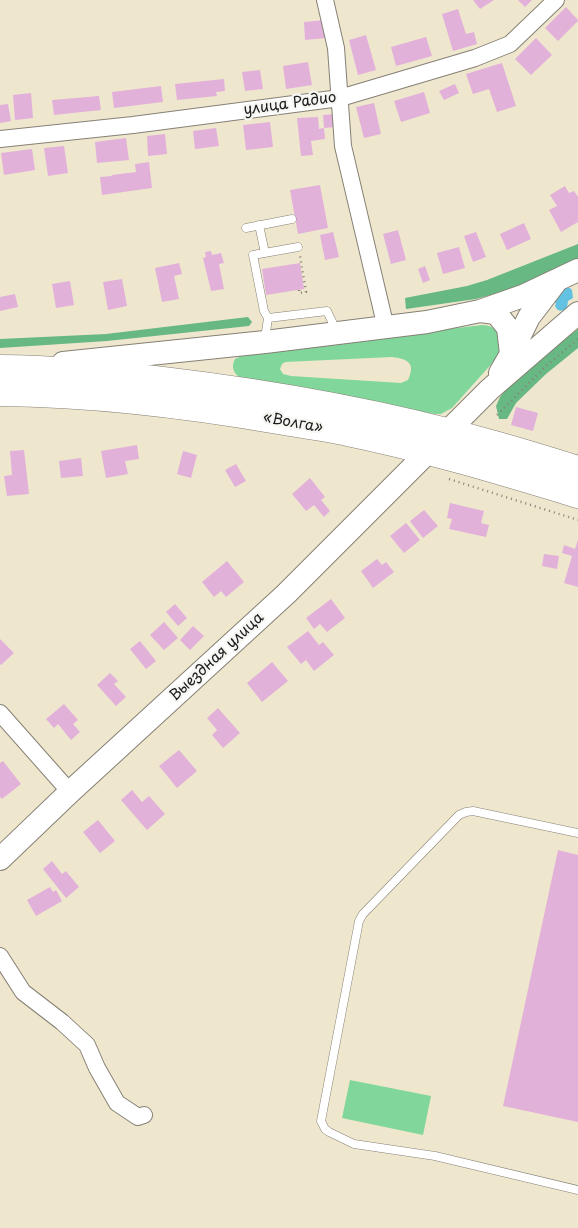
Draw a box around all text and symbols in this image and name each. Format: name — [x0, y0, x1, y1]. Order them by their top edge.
street label: улица Радио — [242, 89, 338, 119]
street label: «Волга» — [262, 409, 324, 437]
street label: Выездная улица — [166, 609, 268, 705]

